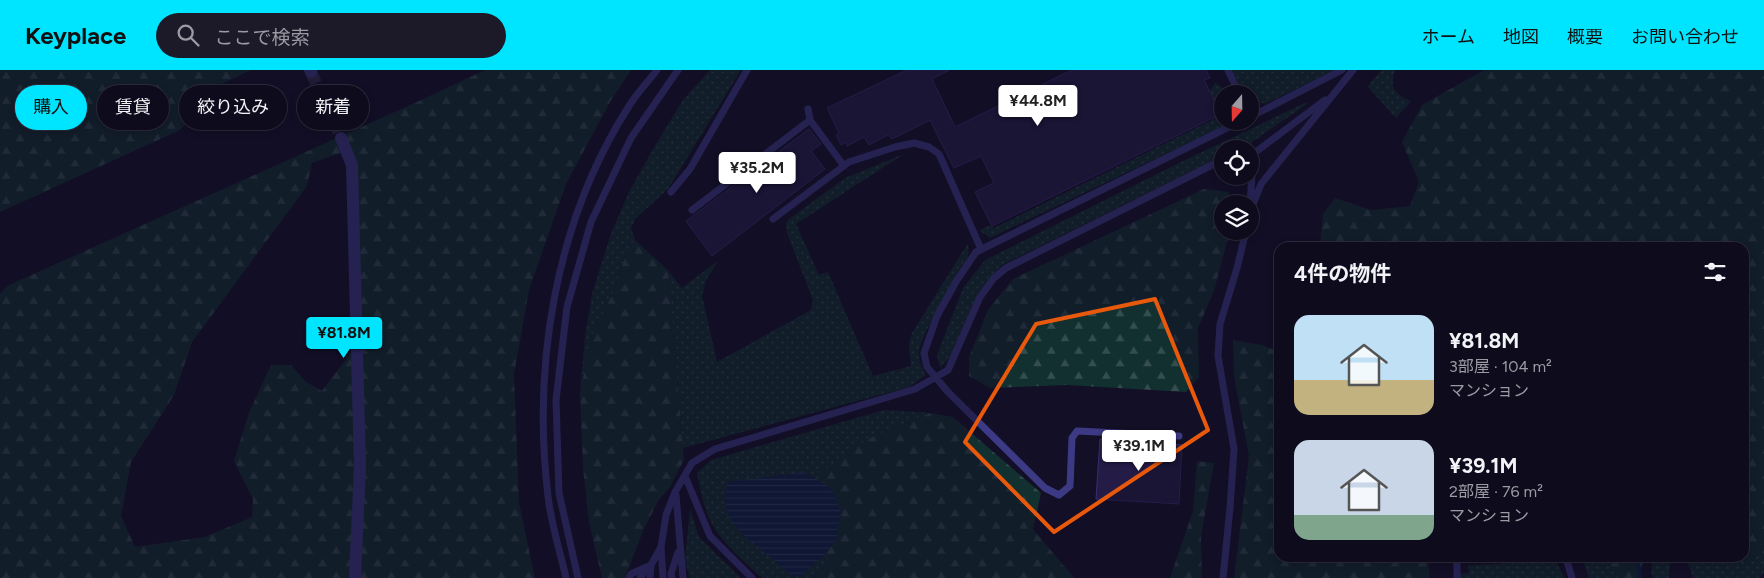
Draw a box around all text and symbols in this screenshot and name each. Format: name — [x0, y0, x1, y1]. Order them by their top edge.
search box — [156, 13, 506, 58]
text: Keyplace — [25, 21, 126, 50]
icon: search — [174, 21, 202, 49]
text: ここで検索 — [214, 26, 309, 49]
text: ホーム — [1422, 26, 1475, 48]
text: 地図 — [1503, 26, 1539, 48]
text: 概要 — [1567, 26, 1603, 48]
text: お問い合わせ — [1631, 26, 1739, 48]
chip: 購入 — [15, 85, 87, 130]
chip: 賃貸 — [97, 85, 169, 130]
chip: 絞り込み — [179, 85, 287, 130]
chip: 新着 — [297, 85, 369, 130]
pin: ¥44.8M — [997, 85, 1079, 127]
north arrow — [1214, 85, 1259, 130]
map controls — [1214, 85, 1259, 240]
text: ¥44.8M — [1009, 91, 1067, 110]
button: locate — [1214, 140, 1259, 185]
pin: ¥35.2M — [716, 152, 798, 194]
text: ¥35.2M — [730, 158, 784, 177]
button: layers — [1214, 195, 1259, 240]
icon: filters — [1701, 258, 1729, 286]
text: 4件の物件 — [1294, 261, 1391, 286]
pin: ¥81.8M — [303, 316, 385, 359]
text: ¥81.8M — [317, 323, 371, 342]
text: ¥81.8M — [1449, 328, 1519, 353]
icon: home — [1334, 335, 1394, 395]
text: 3部屋 · 104 m² — [1449, 357, 1552, 376]
text: マンション — [1449, 381, 1529, 400]
pin: ¥39.1M — [1098, 430, 1180, 472]
text: ¥39.1M — [1113, 436, 1165, 455]
text: ¥39.1M — [1449, 453, 1517, 478]
icon: home — [1334, 460, 1394, 520]
text: 2部屋 · 76 m² — [1449, 482, 1543, 501]
text: マンション — [1449, 506, 1529, 525]

